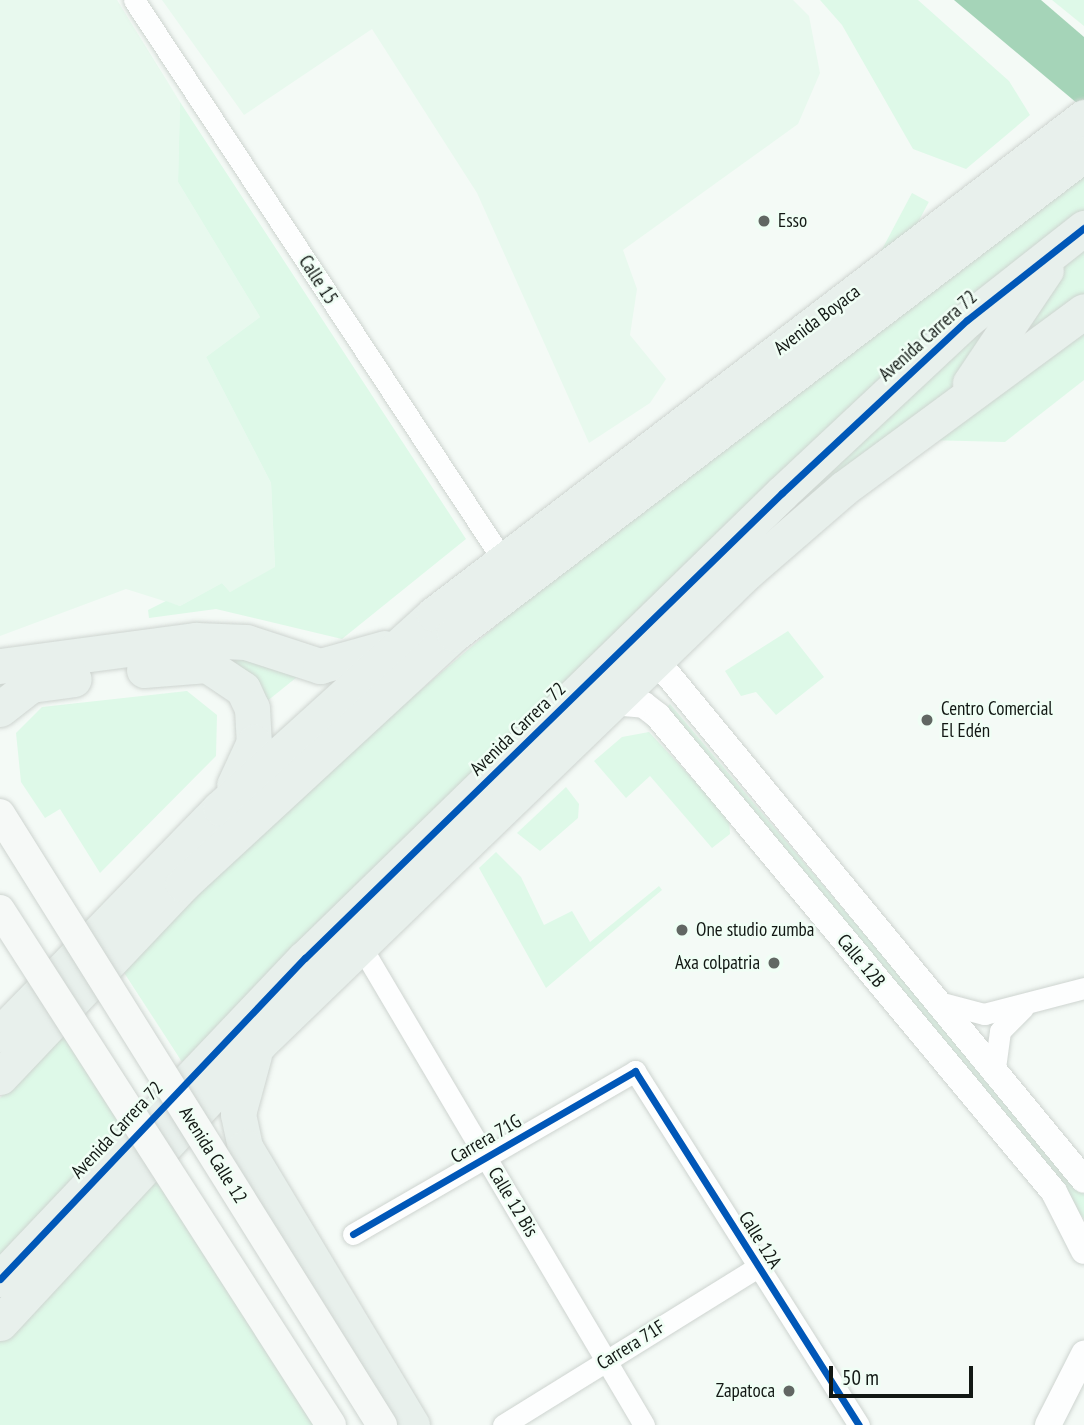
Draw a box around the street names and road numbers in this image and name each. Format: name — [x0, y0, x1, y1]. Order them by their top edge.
street label: Calle 15 — [294, 251, 342, 309]
street label: Avenida Boyaca — [769, 280, 865, 360]
street label: Avenida Carrera 72 — [874, 286, 982, 386]
street label: Avenida Carrera 72 — [465, 678, 571, 780]
street label: Calle 12B — [832, 930, 890, 992]
street label: Avenida Carrera 72 — [66, 1077, 168, 1183]
street label: Avenida Calle 12 — [174, 1102, 252, 1208]
street label: Carrera 71G — [447, 1110, 525, 1168]
street label: Calle 12 Bis — [483, 1163, 543, 1241]
street label: Calle 12A — [734, 1207, 786, 1273]
street label: Carrera 71F — [593, 1315, 669, 1375]

